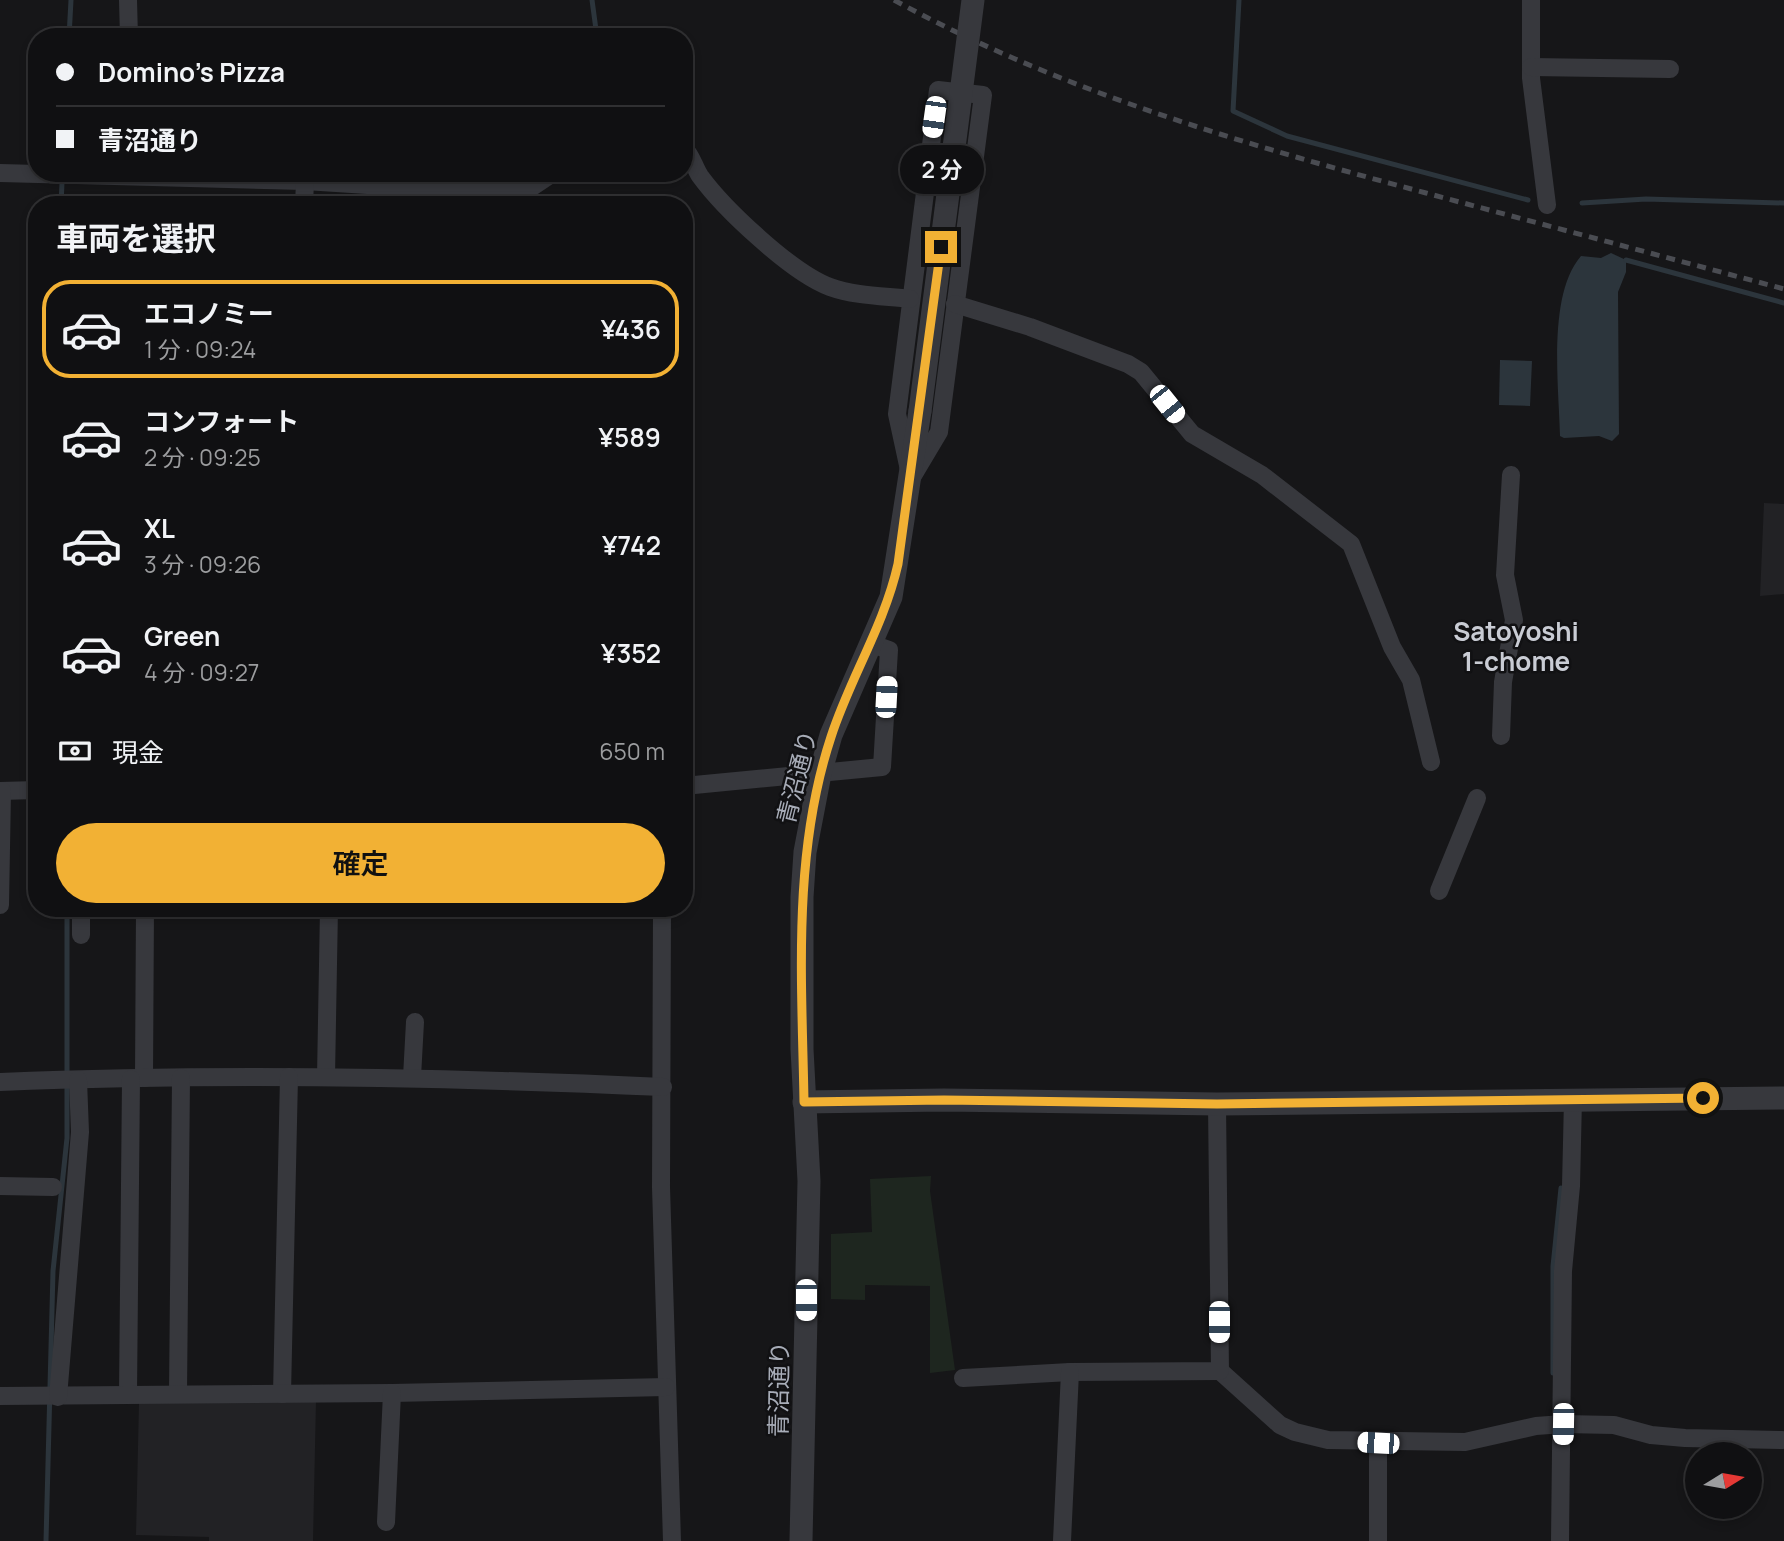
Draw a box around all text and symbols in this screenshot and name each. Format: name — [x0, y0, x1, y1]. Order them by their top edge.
text: Domino's Pizza — [98, 54, 285, 90]
car — [921, 95, 948, 139]
text: 青沼通り — [98, 122, 202, 158]
callout: 2 分 — [899, 146, 983, 194]
text: 2 分 — [921, 153, 963, 185]
text: 車両を選択 — [56, 216, 216, 260]
route end — [925, 231, 957, 263]
text: エコノミー — [144, 295, 274, 331]
icon: car — [60, 298, 123, 361]
text: ¥436 — [601, 311, 661, 347]
text: 1 分 · 09:24 — [144, 333, 256, 365]
car — [1146, 381, 1189, 427]
text: コンフォート — [144, 403, 299, 439]
icon: car — [60, 406, 123, 469]
text: ¥589 — [599, 419, 661, 455]
text: 2 分 · 09:25 — [144, 441, 261, 473]
text: XL — [144, 510, 175, 546]
icon: car — [60, 514, 123, 577]
text: ¥742 — [602, 527, 661, 563]
text: 3 分 · 09:26 — [144, 548, 261, 580]
district label: Satoyoshi 1-chome — [1453, 613, 1579, 679]
text: Green — [144, 618, 220, 654]
icon: car — [60, 622, 123, 685]
text: ¥352 — [601, 635, 661, 671]
text: 4 分 · 09:27 — [144, 656, 259, 688]
car — [875, 675, 898, 719]
street label: 青沼通り — [768, 726, 824, 828]
icon: cash — [56, 732, 94, 770]
text: 現金 — [112, 734, 164, 770]
text: 650 m — [599, 735, 665, 767]
button: 確定 — [56, 823, 665, 903]
route start — [1687, 1082, 1719, 1114]
car — [796, 1279, 817, 1321]
car — [1209, 1301, 1230, 1343]
street label: 青沼通り — [761, 1341, 795, 1437]
car — [1553, 1403, 1574, 1445]
car — [1357, 1431, 1400, 1455]
north arrow — [1685, 1442, 1762, 1519]
map controls — [1685, 1442, 1762, 1519]

